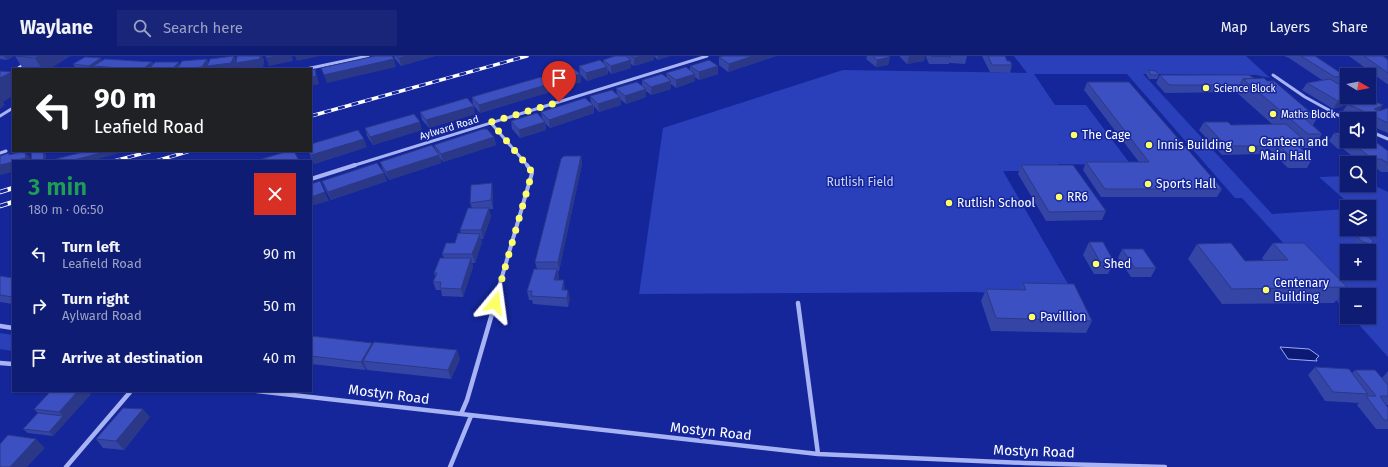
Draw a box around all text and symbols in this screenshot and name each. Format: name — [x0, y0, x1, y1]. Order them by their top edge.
search box — [117, 10, 397, 46]
text: Waylane — [20, 16, 93, 39]
icon: search — [131, 17, 153, 39]
text: Search here — [163, 19, 243, 37]
text: Map — [1221, 19, 1247, 36]
text: Layers — [1269, 19, 1310, 36]
text: Share — [1332, 19, 1368, 36]
pin — [542, 61, 576, 102]
icon: arrive — [548, 67, 570, 89]
north arrow — [1340, 68, 1376, 104]
map controls — [1340, 68, 1376, 324]
text: 90 m — [94, 82, 156, 115]
marker: Science Block — [1201, 83, 1211, 93]
place label: Science Block — [1214, 83, 1277, 95]
icon: left — [28, 84, 80, 136]
marker: Maths Block — [1268, 109, 1278, 119]
place label: Maths Block — [1281, 109, 1337, 121]
button: sound — [1340, 112, 1376, 148]
street label: Aylward Road — [418, 113, 480, 143]
text: Leafield Road — [94, 116, 204, 138]
place label: The Cage — [1082, 128, 1131, 142]
marker: The Cage — [1069, 130, 1079, 140]
place label: Canteen and Main Hall — [1260, 135, 1328, 163]
place label: Innis Building — [1157, 138, 1232, 152]
marker: Innis Building — [1144, 140, 1154, 150]
marker: Canteen and Main Hall — [1247, 144, 1257, 154]
button: search — [1340, 156, 1376, 192]
text: 3 min — [28, 173, 87, 201]
button: close — [254, 173, 296, 215]
park label: Rutlish Field — [826, 175, 894, 189]
place label: Sports Hall — [1156, 177, 1217, 191]
marker: Sports Hall — [1143, 179, 1153, 189]
place label: RR6 — [1067, 190, 1088, 204]
marker: RR6 — [1054, 192, 1064, 202]
place label: Rutlish School — [957, 196, 1035, 210]
marker: Rutlish School — [944, 198, 954, 208]
button: layers — [1340, 200, 1376, 236]
text: 180 m · 06:50 — [28, 202, 104, 217]
text: Turn left — [62, 238, 120, 256]
icon: left — [28, 243, 50, 265]
button: + — [1340, 244, 1376, 280]
text: 90 m — [263, 245, 296, 263]
text: Leafield Road — [62, 256, 142, 271]
place label: Shed — [1104, 257, 1131, 271]
marker: Shed — [1091, 259, 1101, 269]
place label: Centenary Building — [1274, 276, 1329, 304]
position arrow — [474, 282, 516, 324]
marker: Centenary Building — [1261, 285, 1271, 295]
button: − — [1340, 288, 1376, 324]
text: Turn right — [62, 290, 129, 308]
icon: right — [28, 295, 50, 317]
text: 50 m — [263, 297, 296, 315]
text: Aylward Road — [62, 308, 142, 323]
place label: Pavillion — [1040, 310, 1086, 324]
marker: Pavillion — [1027, 312, 1037, 322]
icon: arrive — [28, 347, 50, 369]
text: Arrive at destination — [62, 349, 203, 367]
text: 40 m — [263, 349, 296, 367]
street label: Mostyn Road — [347, 381, 431, 408]
street label: Mostyn Road — [669, 419, 752, 444]
street label: Mostyn Road — [993, 442, 1075, 461]

